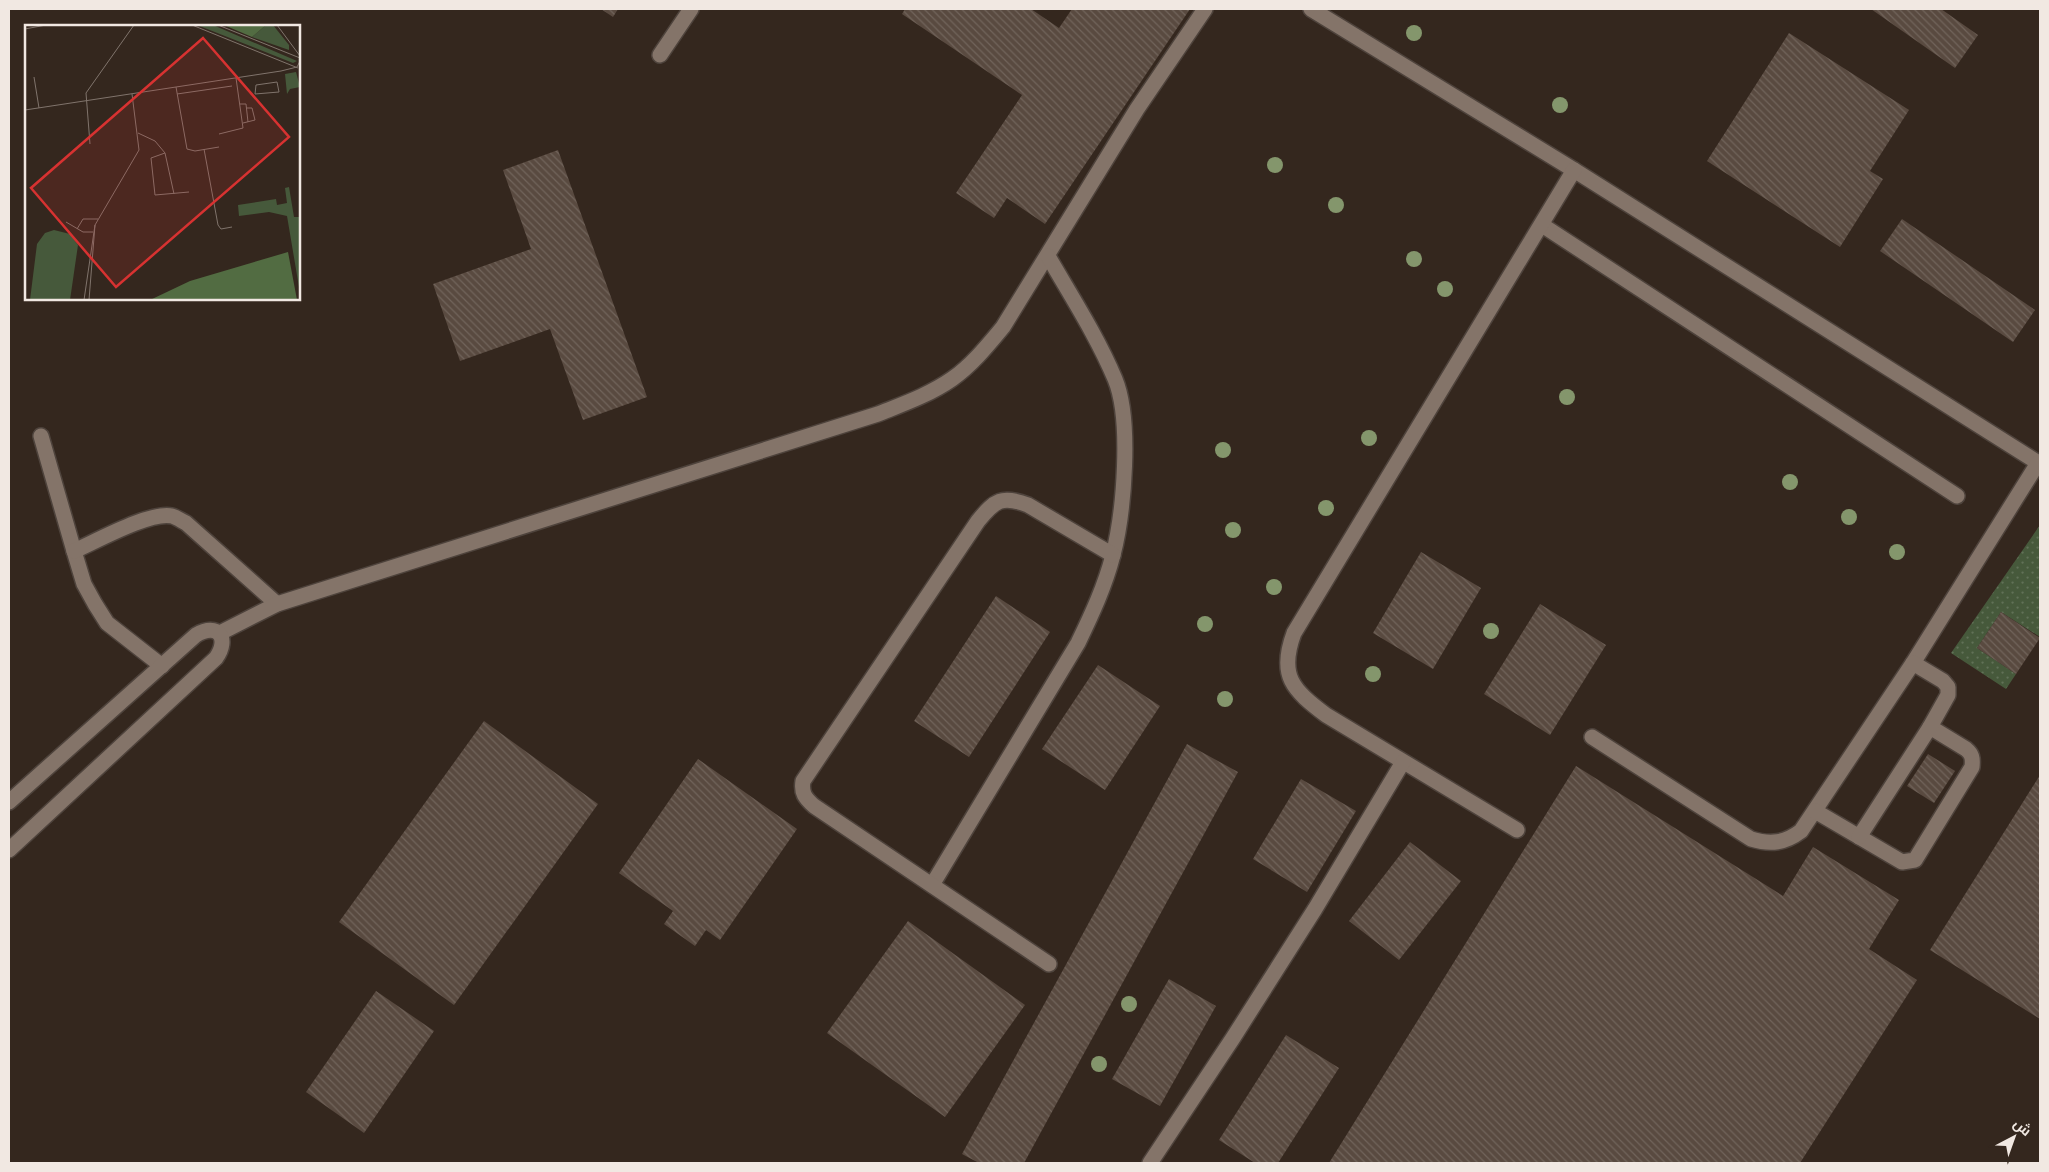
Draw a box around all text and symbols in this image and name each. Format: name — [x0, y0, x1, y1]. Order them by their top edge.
inset map — [25, 25, 300, 300]
north arrow — [1989, 1112, 2039, 1162]
text: ش — [2010, 1115, 2035, 1140]

